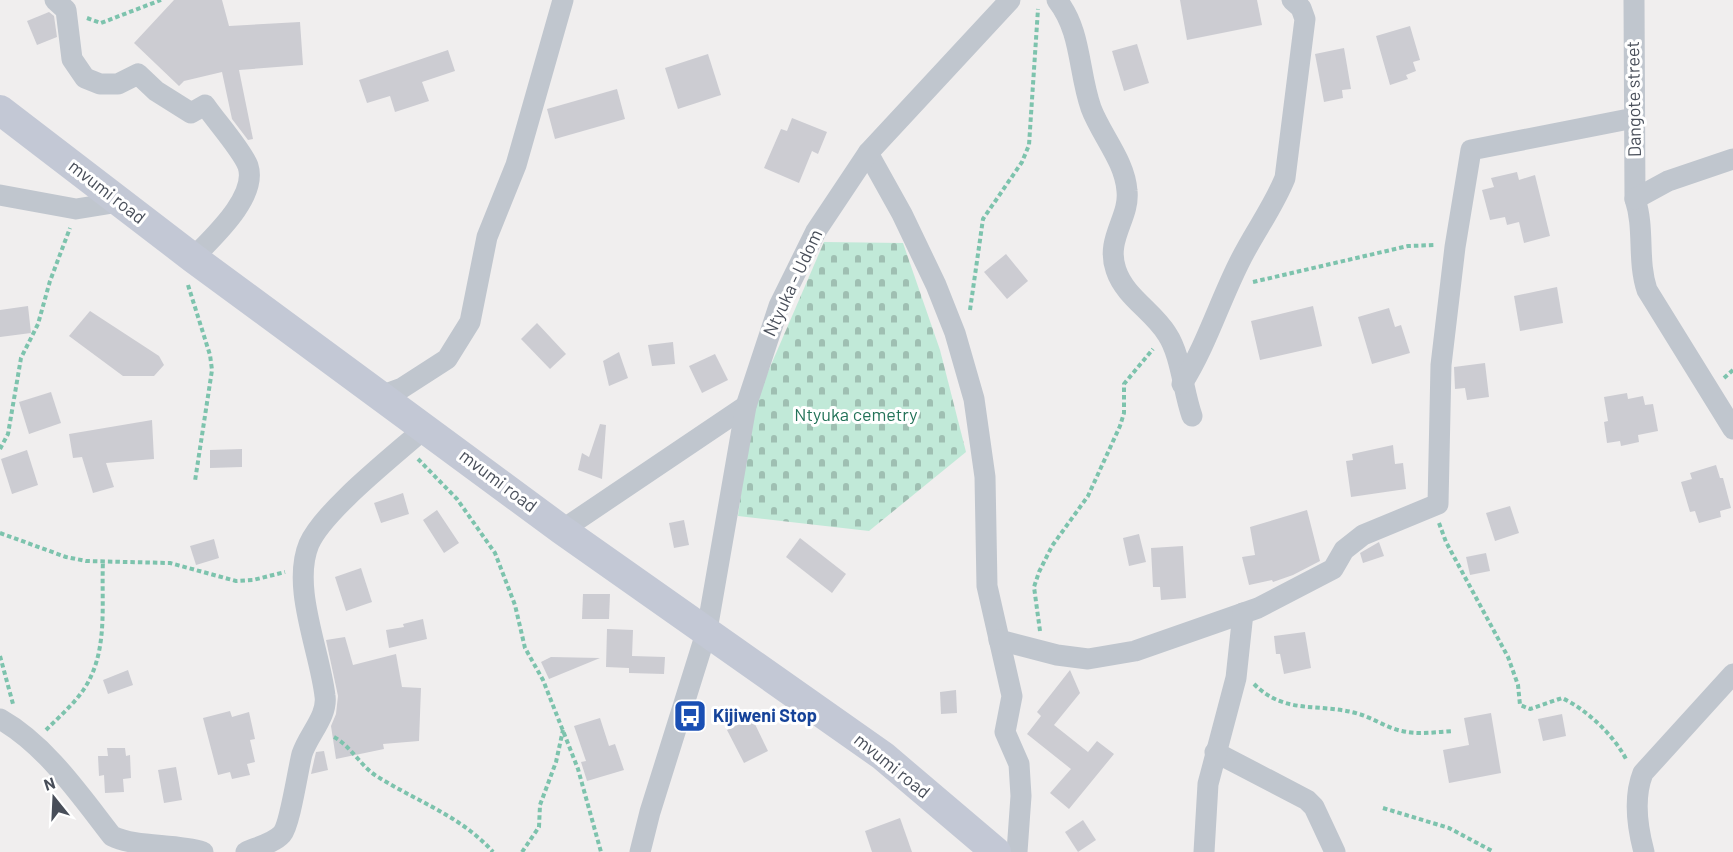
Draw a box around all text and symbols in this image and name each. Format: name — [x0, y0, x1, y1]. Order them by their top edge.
street label: Dangote street — [1621, 41, 1645, 157]
street label: mvumi road — [65, 154, 150, 228]
street label: Ntyuka - Udom — [758, 226, 826, 339]
park label: Ntyuka cemetry — [794, 403, 918, 425]
street label: mvumi road — [456, 444, 542, 516]
bus stop icon: Kijiweni Stop — [672, 698, 708, 734]
place label: Kijiweni Stop — [713, 704, 817, 726]
street label: mvumi road — [850, 728, 935, 802]
north arrow — [24, 768, 84, 828]
text: N — [41, 773, 57, 794]

